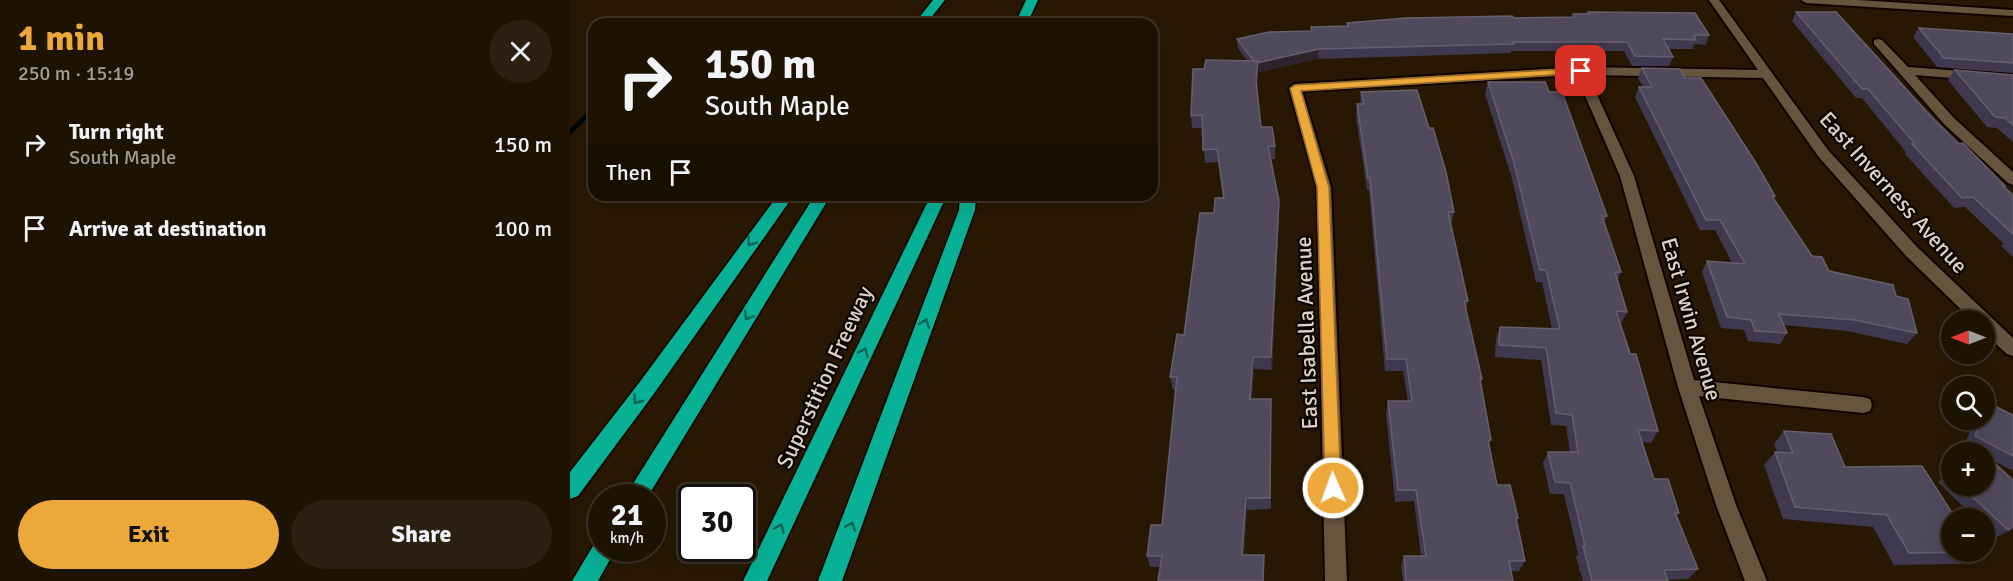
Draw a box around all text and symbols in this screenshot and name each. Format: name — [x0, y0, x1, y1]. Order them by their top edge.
text: 1 min — [18, 16, 105, 61]
button: close — [489, 20, 552, 83]
text: 150 m — [705, 39, 816, 90]
icon: right — [606, 42, 684, 120]
pin — [1555, 45, 1606, 96]
icon: arrive — [1564, 54, 1597, 87]
text: 250 m · 15:19 — [18, 61, 134, 86]
text: South Maple — [705, 90, 850, 123]
street label: East Inverness Avenue — [1814, 106, 1973, 279]
text: Turn right — [69, 118, 164, 145]
icon: right — [18, 128, 51, 161]
text: 150 m — [494, 131, 552, 158]
text: South Maple — [69, 145, 176, 170]
icon: arrive — [664, 156, 697, 189]
text: Then — [606, 159, 652, 186]
icon: arrive — [18, 212, 51, 245]
text: Arrive at destination — [69, 215, 266, 242]
text: 100 m — [494, 215, 552, 242]
street label: East Irwin Avenue — [1655, 234, 1728, 404]
one-way arrow — [748, 236, 759, 247]
street label: East Isabella Avenue — [1290, 236, 1323, 430]
street label: Superstition Freeway — [770, 281, 879, 473]
one-way arrow — [743, 310, 755, 320]
north arrow — [1941, 310, 1995, 364]
map controls — [1941, 310, 1995, 562]
one-way arrow — [918, 319, 931, 329]
one-way arrow — [856, 347, 868, 358]
button: search — [1941, 376, 1995, 430]
one-way arrow — [634, 394, 645, 405]
button: + — [1941, 442, 1995, 496]
position arrow — [1301, 456, 1365, 520]
speed limit sign: 30 — [678, 484, 756, 562]
text: 21 — [611, 497, 643, 534]
button: Exit — [18, 500, 279, 569]
button: Share — [291, 500, 552, 569]
button: − — [1941, 508, 1995, 562]
one-way arrow — [843, 521, 856, 532]
one-way arrow — [773, 524, 785, 535]
text: km/h — [610, 529, 644, 547]

